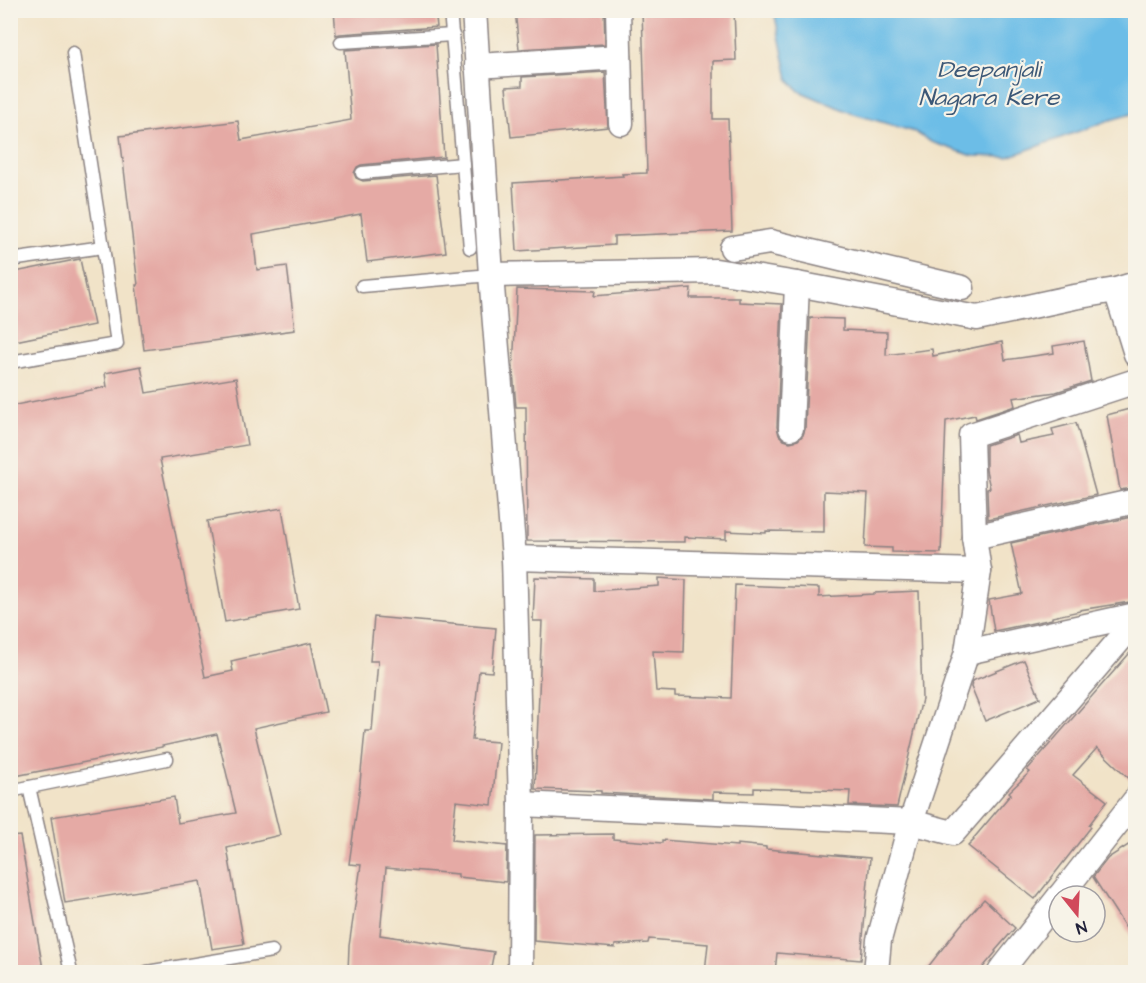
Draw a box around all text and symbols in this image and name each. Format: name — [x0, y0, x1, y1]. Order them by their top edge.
water label: Deepanjali Nagara Kere — [919, 53, 1060, 116]
north arrow — [1047, 884, 1107, 944]
text: N — [1073, 915, 1089, 939]

